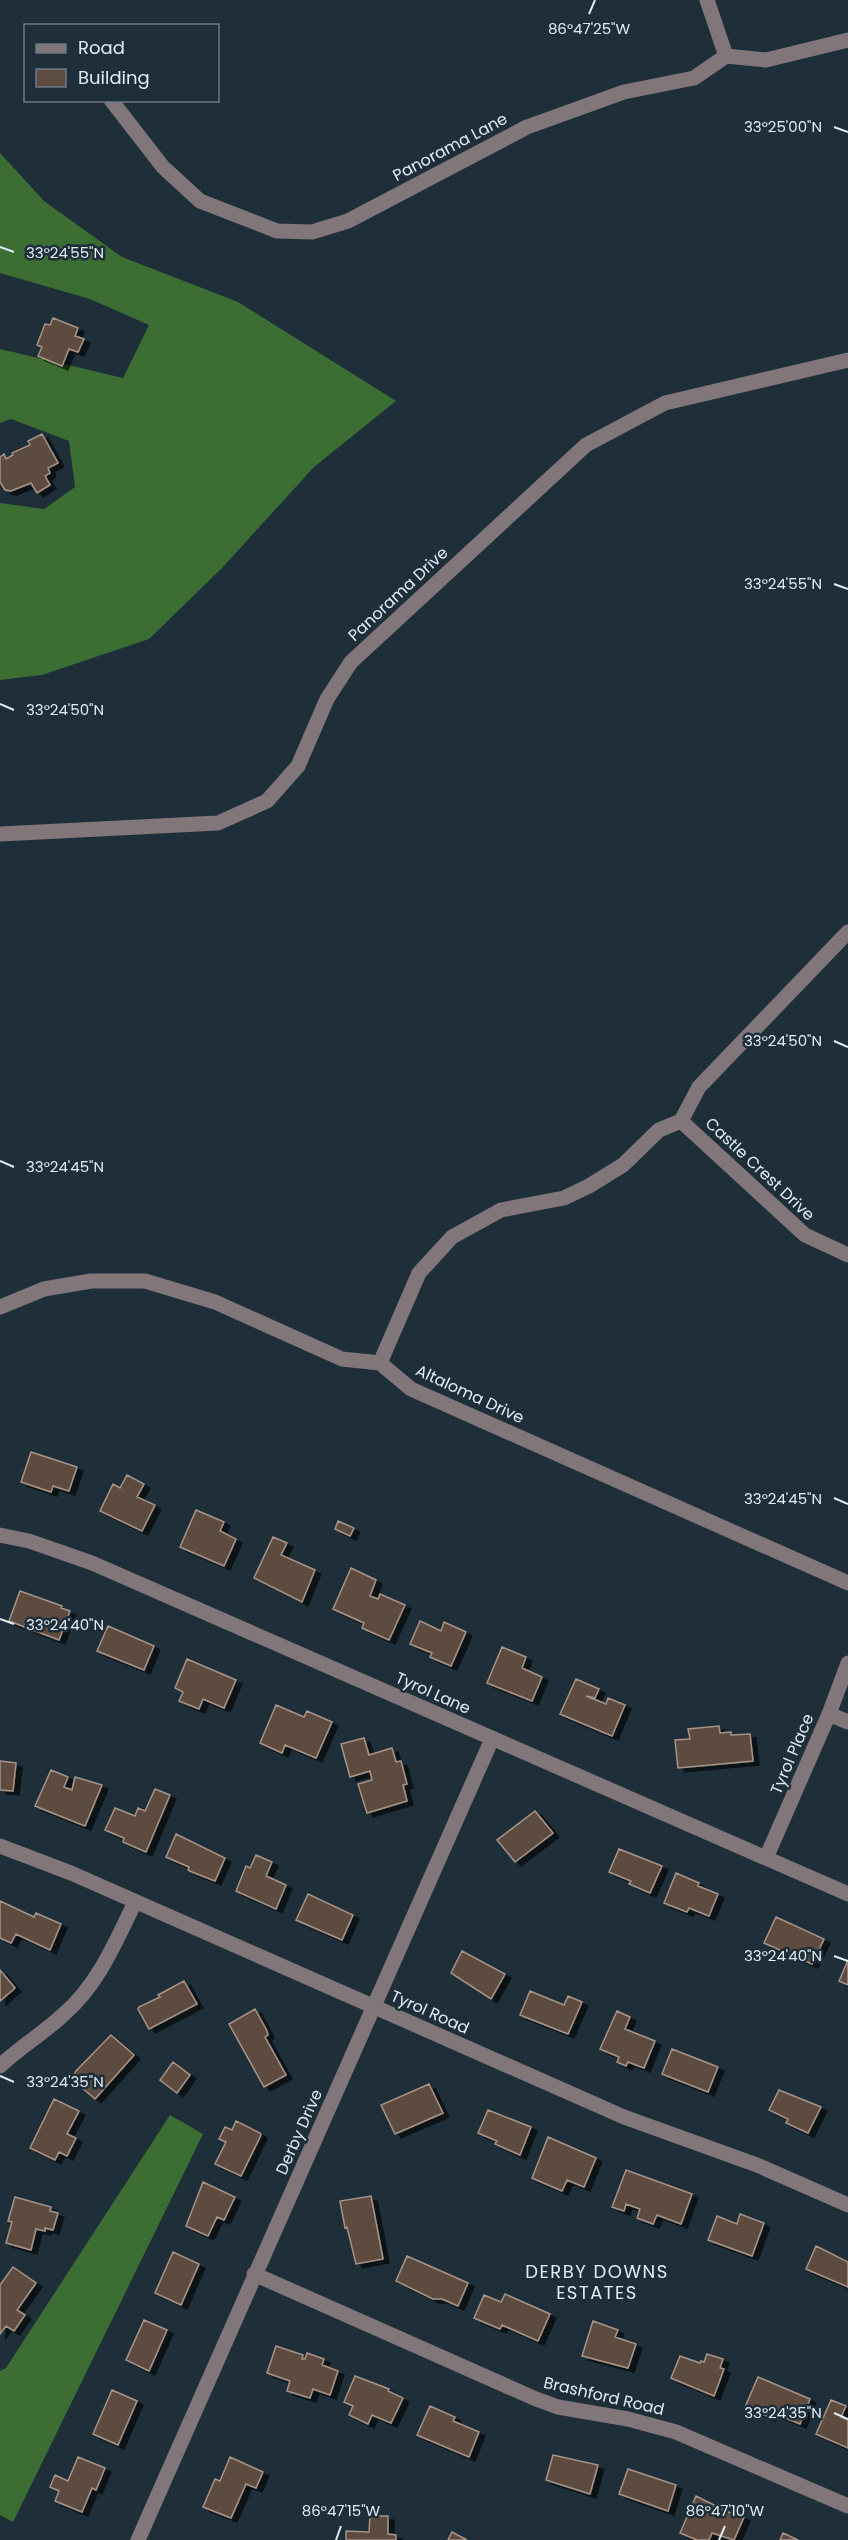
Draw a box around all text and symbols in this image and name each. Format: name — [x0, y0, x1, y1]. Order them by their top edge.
text: 86°47'25"W — [548, 18, 630, 39]
legend — [24, 24, 219, 102]
text: Road — [78, 35, 125, 60]
text: Building — [78, 65, 150, 90]
street label: Panorama Lane — [389, 107, 511, 187]
text: 33°25'00"N — [744, 116, 822, 137]
text: 33°24'55"N — [26, 242, 104, 263]
street label: Panorama Drive — [343, 542, 453, 646]
text: 33°24'55"N — [744, 573, 822, 594]
text: 33°24'50"N — [26, 699, 104, 720]
text: 33°24'50"N — [744, 1030, 822, 1051]
street label: Castle Crest Drive — [700, 1112, 820, 1226]
text: 33°24'45"N — [26, 1156, 104, 1177]
street label: Altaloma Drive — [412, 1359, 528, 1429]
text: 33°24'45"N — [744, 1488, 822, 1509]
text: 33°24'40"N — [26, 1614, 104, 1635]
street label: Tyrol Lane — [392, 1666, 474, 1720]
street label: Tyrol Place — [765, 1710, 819, 1798]
text: 33°24'40"N — [744, 1945, 822, 1966]
street label: Tyrol Road — [387, 1984, 473, 2040]
text: 33°24'35"N — [26, 2071, 104, 2092]
street label: Derby Drive — [270, 2086, 328, 2178]
district label: DERBY DOWNS ESTATES — [525, 2259, 669, 2305]
street label: Brashford Road — [541, 2371, 667, 2421]
text: 33°24'35"N — [744, 2402, 822, 2423]
text: 86°47'15"W — [302, 2500, 381, 2521]
text: 86°47'10"W — [686, 2500, 765, 2521]

